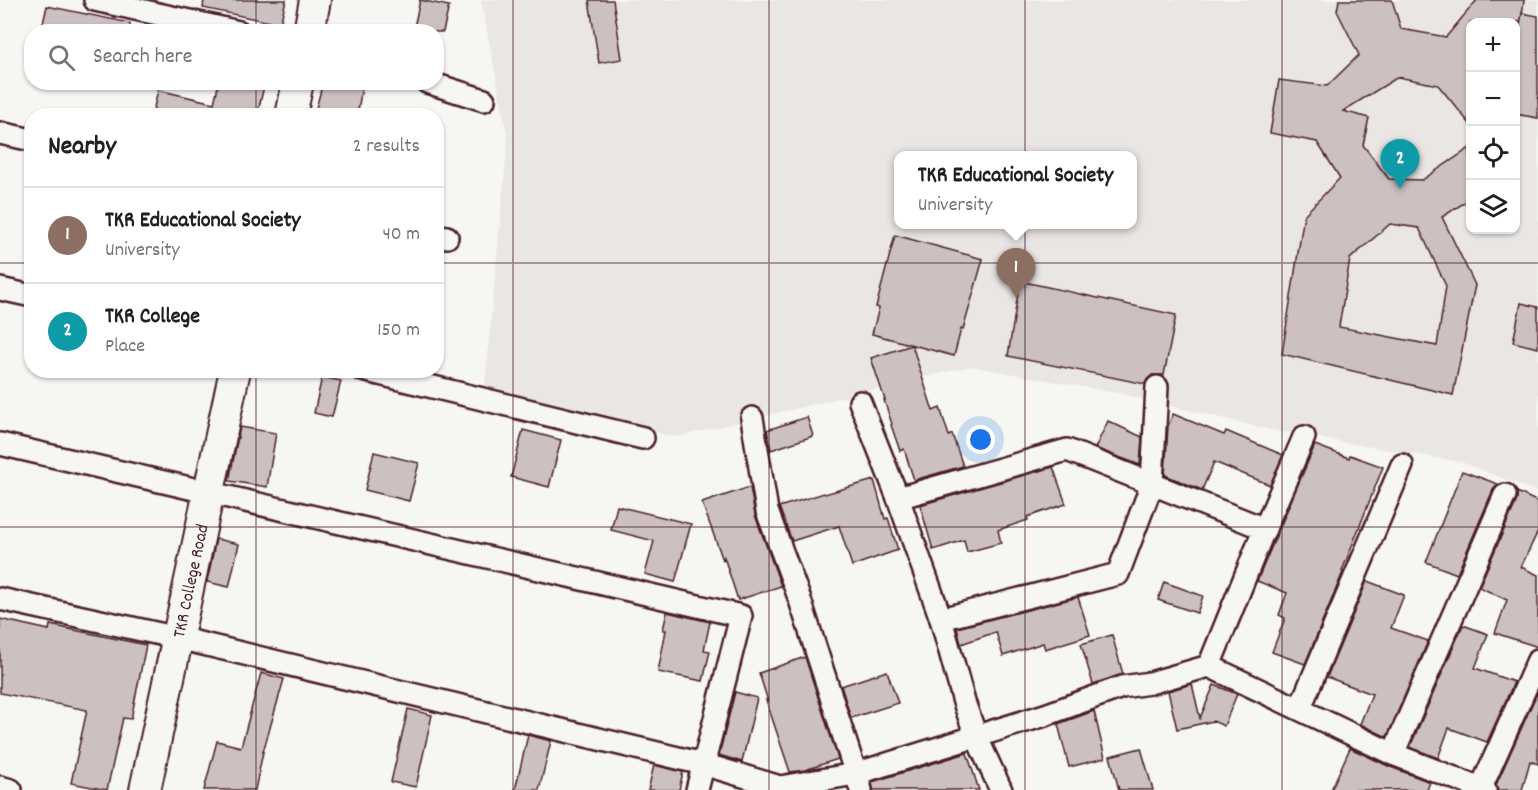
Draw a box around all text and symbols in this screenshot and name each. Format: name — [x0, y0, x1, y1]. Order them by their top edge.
map controls — [1466, 18, 1520, 234]
button: + — [1466, 18, 1520, 72]
search box — [24, 24, 444, 90]
icon: search — [45, 41, 78, 74]
text: Search here — [93, 42, 192, 73]
button: − — [1466, 72, 1520, 126]
button: locate — [1466, 126, 1520, 180]
text: Nearby — [48, 129, 116, 166]
text: 2 results — [353, 133, 420, 161]
pin: 2 — [1380, 140, 1420, 189]
popup — [894, 151, 1137, 229]
text: TKR Educational Society — [918, 161, 1113, 192]
button: layers — [1466, 180, 1520, 234]
text: University — [918, 192, 992, 220]
text: TKR Educational Society — [105, 206, 300, 237]
text: 1 — [65, 221, 70, 249]
text: 40 m — [382, 221, 420, 249]
text: University — [105, 237, 180, 265]
pin: 1 — [996, 248, 1036, 298]
text: TKR College — [105, 302, 200, 333]
text: 2 — [63, 317, 72, 345]
text: 150 m — [377, 317, 420, 345]
text: Place — [105, 333, 145, 361]
your location — [966, 425, 995, 454]
street label: TKR College Road — [168, 522, 217, 640]

